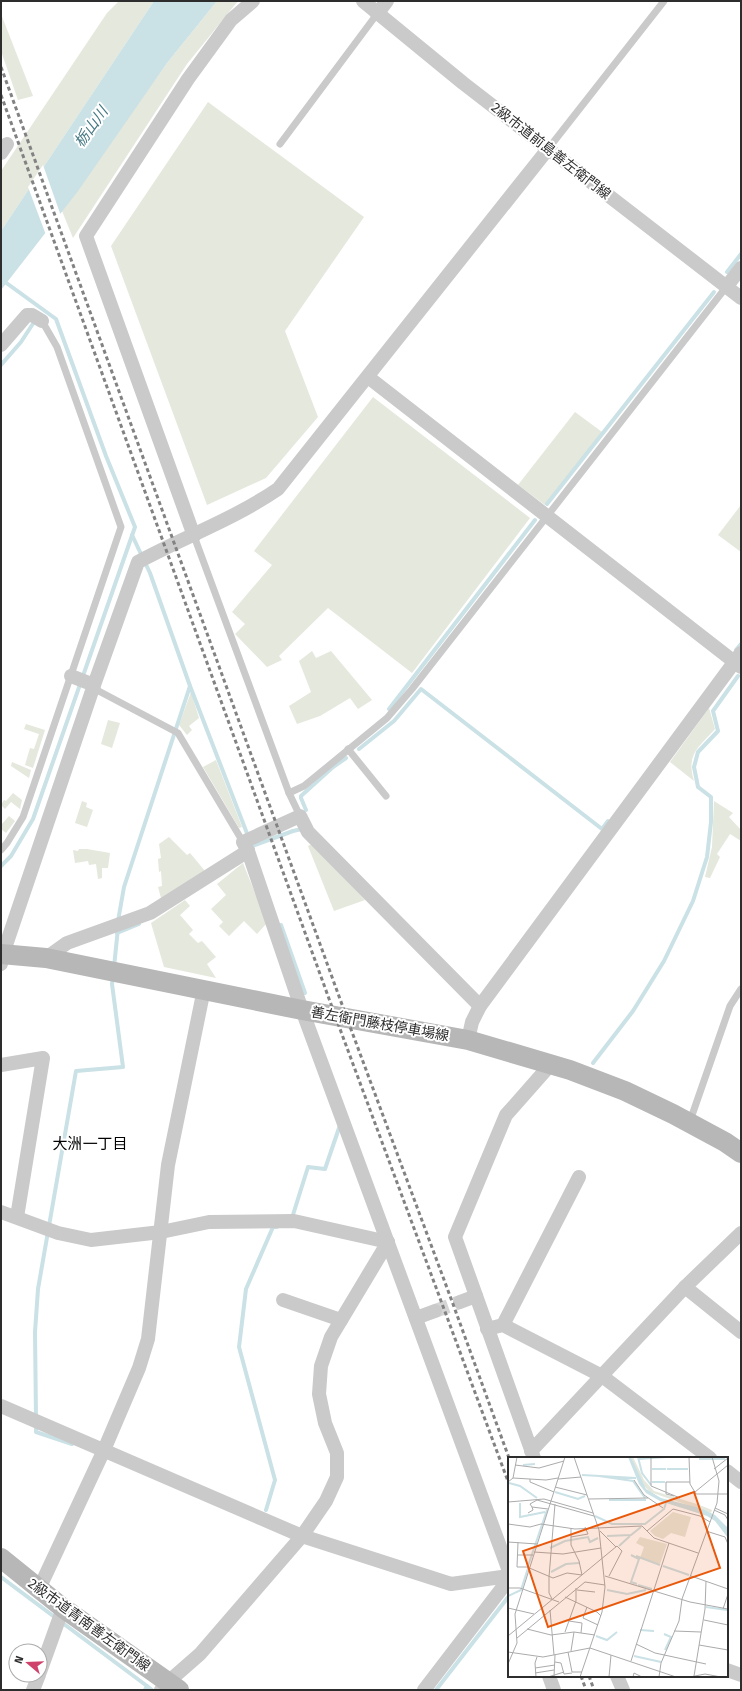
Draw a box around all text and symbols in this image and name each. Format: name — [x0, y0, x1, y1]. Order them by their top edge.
street label: 2級市道前島善左衛門線 — [488, 99, 614, 203]
water label: 栃山川 — [70, 102, 113, 150]
street label: 善左衛門藤枝停車場線 — [310, 1003, 450, 1045]
district label: 大洲一丁目 — [52, 1135, 128, 1153]
inset map — [508, 1457, 728, 1677]
street label: 2級市道青南善左衛門線 — [25, 1575, 153, 1675]
north arrow — [8, 1643, 48, 1683]
text: N — [12, 1654, 26, 1665]

